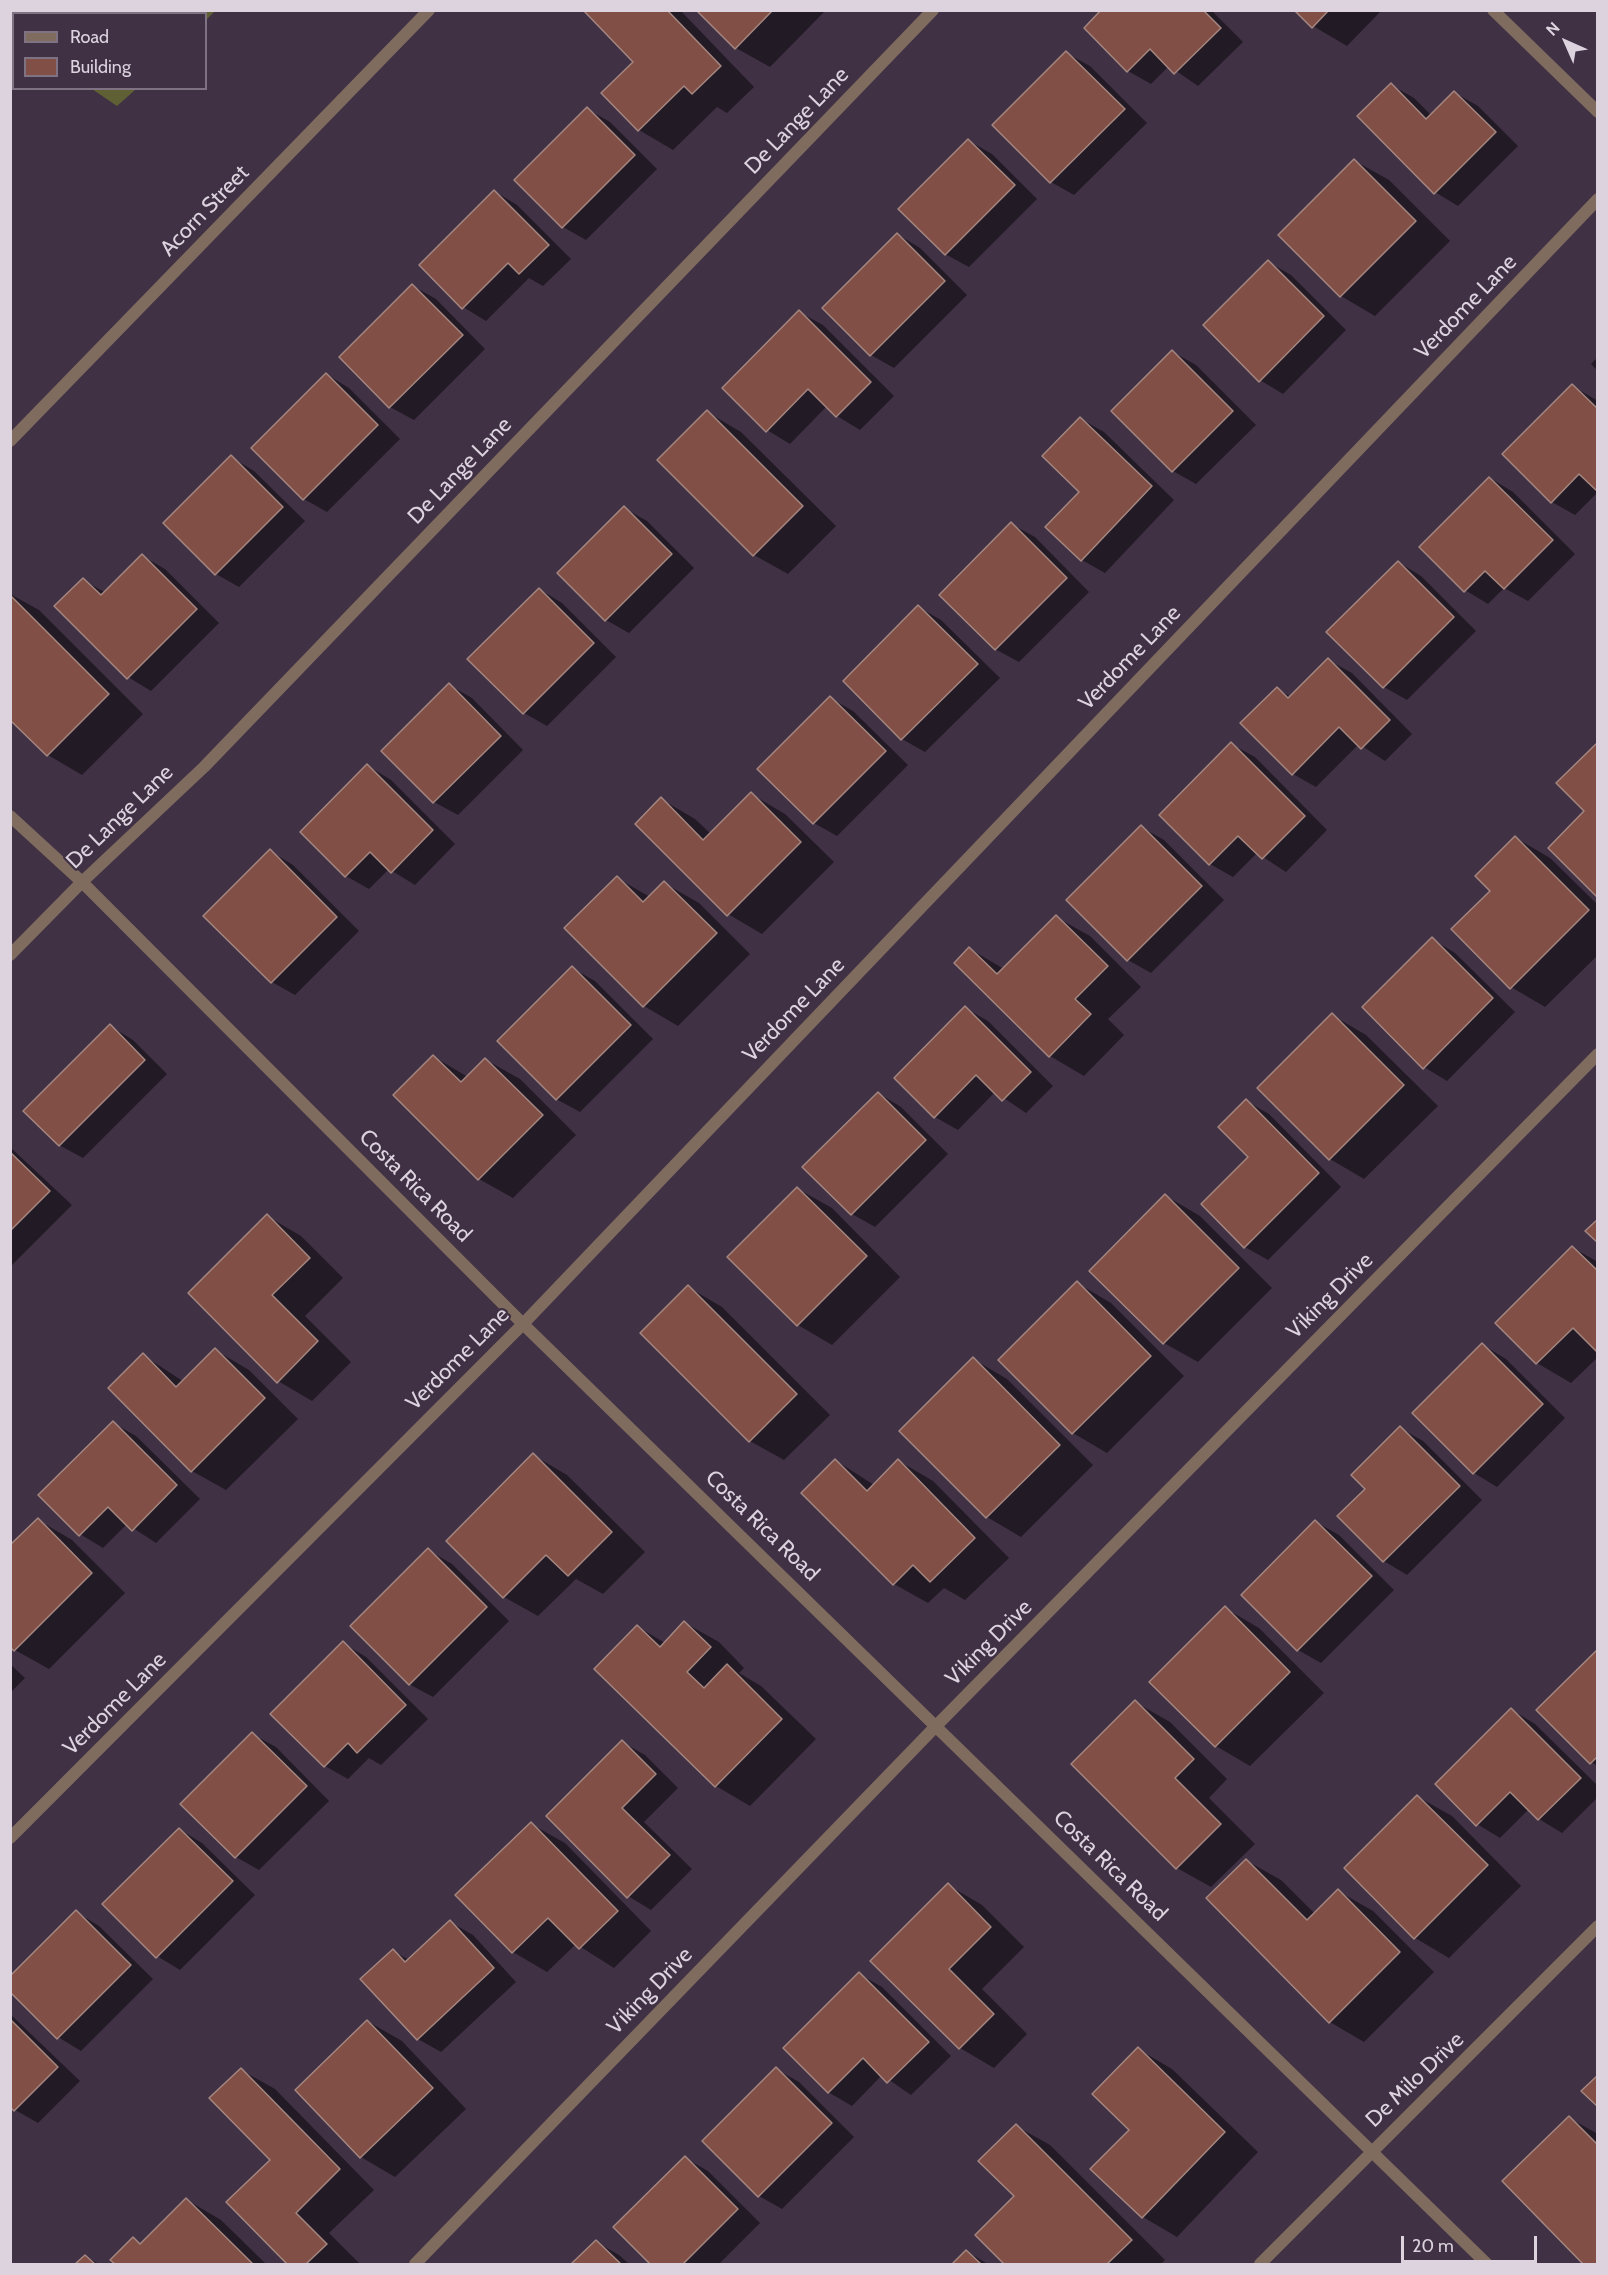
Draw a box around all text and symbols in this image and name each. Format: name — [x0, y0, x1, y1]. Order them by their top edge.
legend — [12, 12, 207, 90]
north arrow — [1536, 12, 1596, 72]
text: N — [1542, 18, 1564, 40]
text: Road — [70, 26, 109, 48]
text: Building — [70, 56, 131, 78]
street label: De Lange Lane — [739, 62, 855, 180]
street label: Acorn Street — [155, 160, 255, 262]
street label: Verdome Lane — [1410, 249, 1522, 365]
street label: De Lange Lane — [402, 412, 518, 530]
street label: Verdome Lane — [1074, 600, 1186, 716]
street label: De Lange Lane — [61, 759, 179, 875]
street label: Verdome Lane — [738, 952, 850, 1068]
street label: Costa Rica Road — [353, 1124, 477, 1248]
street label: Viking Drive — [1281, 1247, 1379, 1345]
street label: Verdome Lane — [401, 1302, 515, 1416]
street label: Costa Rica Road — [699, 1465, 825, 1587]
street label: Viking Drive — [940, 1594, 1038, 1692]
street label: Verdome Lane — [58, 1647, 172, 1761]
street label: Costa Rica Road — [1047, 1805, 1173, 1927]
street label: Viking Drive — [602, 1942, 698, 2040]
street label: De Milo Drive — [1361, 2027, 1469, 2133]
scale bar — [1404, 2224, 1540, 2262]
text: 20 m — [1412, 2235, 1454, 2257]

